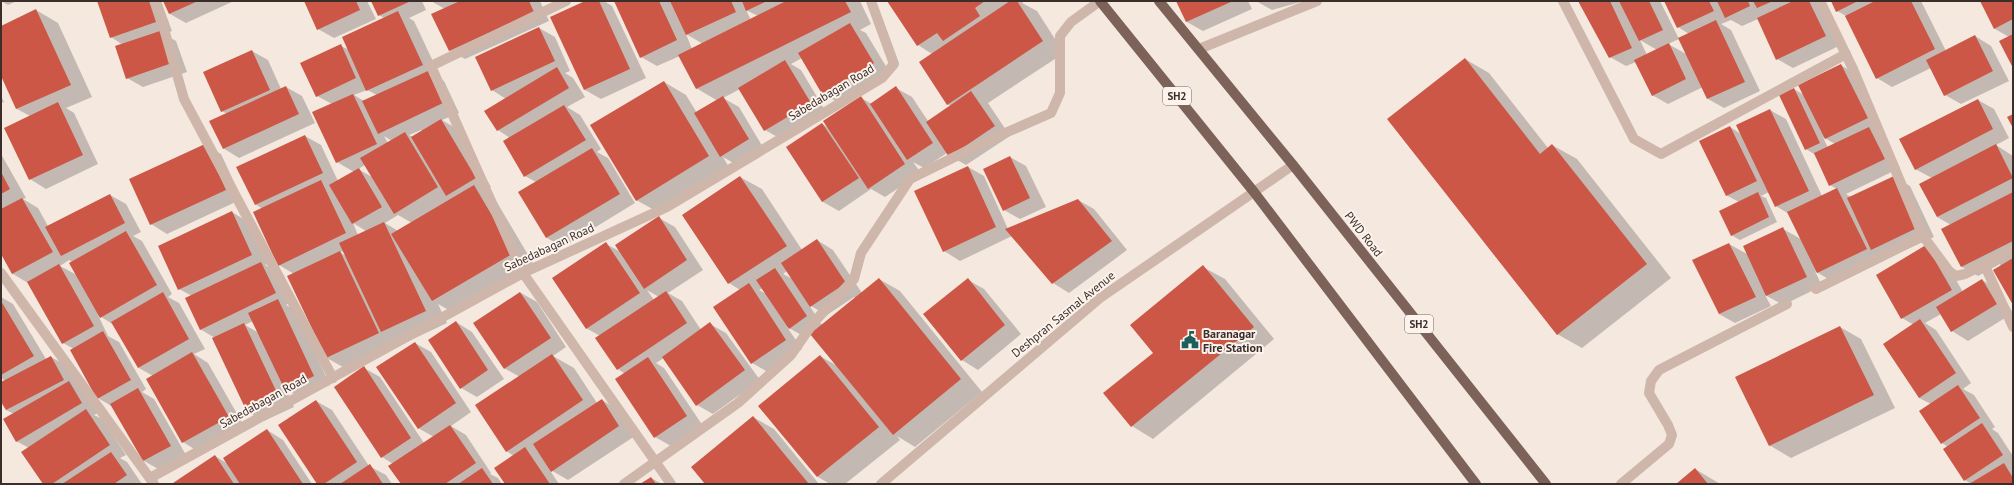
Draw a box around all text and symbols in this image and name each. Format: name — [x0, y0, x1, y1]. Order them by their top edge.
street label: Sabedabagan Road — [785, 61, 877, 123]
road number: SH2 — [1163, 87, 1191, 105]
street label: PWD Road — [1342, 208, 1386, 260]
street label: Sabedabagan Road — [502, 220, 596, 274]
street label: Deshpran Sasmal Avenue — [1008, 268, 1118, 360]
road number: SH2 — [1405, 315, 1433, 333]
place label: Baranagar Fire Station — [1203, 326, 1263, 355]
public building icon: Baranagar Fire Station — [1180, 330, 1200, 350]
street label: Sabedabagan Road — [217, 371, 309, 431]

